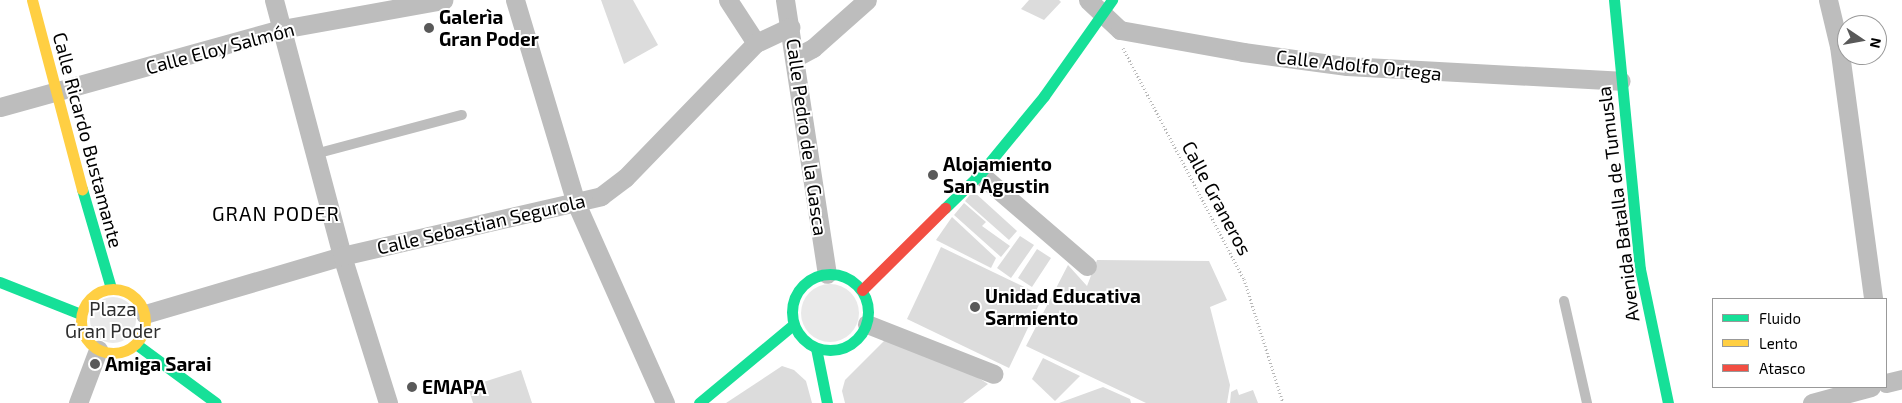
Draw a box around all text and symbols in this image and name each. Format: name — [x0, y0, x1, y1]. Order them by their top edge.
place label: Galerìa Gran Poder — [439, 6, 539, 50]
north arrow — [1837, 15, 1887, 65]
street label: Calle Eloy Salmón — [143, 17, 297, 79]
marker: Galerìa Gran Poder — [423, 22, 435, 34]
street label: Calle Ricardo Bustamante — [48, 30, 128, 250]
text: N — [1867, 36, 1886, 50]
street label: Calle Pedro de la Gasca — [782, 37, 832, 237]
street label: Calle Adolfo Ortega — [1275, 45, 1443, 85]
street label: Avenida Batalla de Tumusla — [1592, 85, 1644, 323]
street label: Calle Graneros — [1177, 137, 1257, 259]
place label: Alojamiento San Agustin — [943, 153, 1052, 197]
marker: Alojamiento San Agustin — [927, 169, 939, 181]
street label: Calle Sebastian Segurola — [375, 189, 587, 259]
district label: GRAN PODER — [211, 201, 341, 225]
place label: Unidad Educativa Sarmiento — [985, 285, 1141, 329]
park label: Plaza Gran Poder — [65, 298, 161, 342]
legend — [1712, 298, 1887, 388]
marker: Unidad Educativa Sarmiento — [969, 301, 981, 313]
text: Fluido — [1759, 309, 1801, 327]
text: Lento — [1759, 334, 1798, 352]
place label: Amiga Sarai — [105, 353, 211, 375]
marker: Amiga Sarai — [89, 358, 101, 370]
text: Atasco — [1759, 359, 1805, 377]
place label: EMAPA — [422, 376, 486, 398]
marker: EMAPA — [406, 381, 418, 393]

